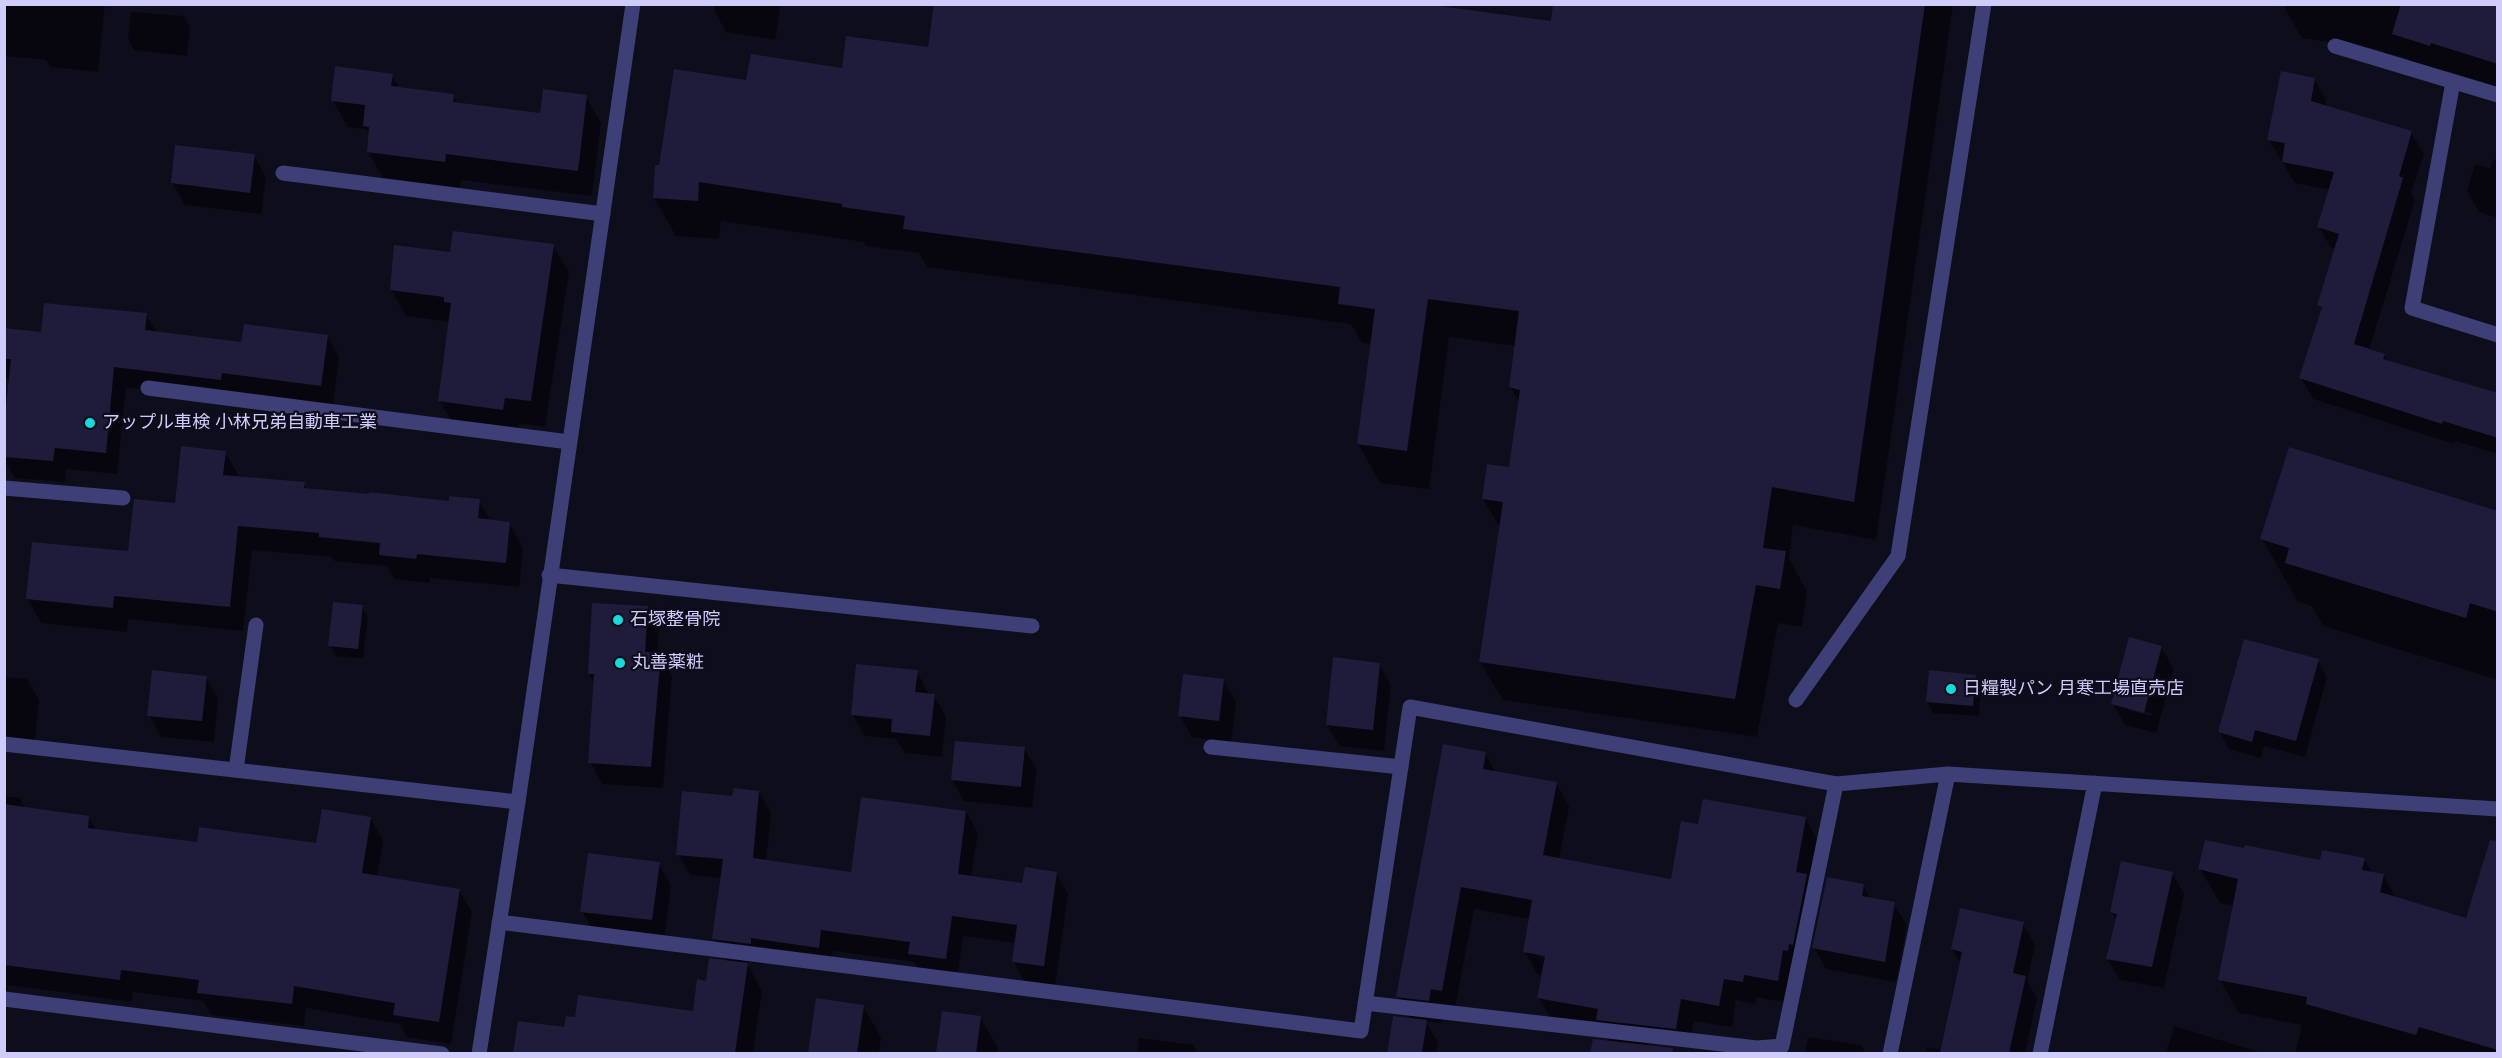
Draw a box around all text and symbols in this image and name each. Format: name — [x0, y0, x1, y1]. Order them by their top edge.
place label: アップル車検 小林兄弟自動車工業 — [102, 412, 377, 434]
marker: アップル車検 小林兄弟自動車工業 — [83, 416, 97, 430]
place label: 石塚整骨院 — [630, 609, 720, 631]
marker: 石塚整骨院 — [611, 613, 625, 627]
place label: 丸善薬粧 — [632, 652, 704, 674]
marker: 丸善薬粧 — [613, 656, 627, 670]
place label: 日糧製パン 月寒工場直売店 — [1963, 678, 2184, 700]
marker: 日糧製パン 月寒工場直売店 — [1944, 682, 1958, 696]

